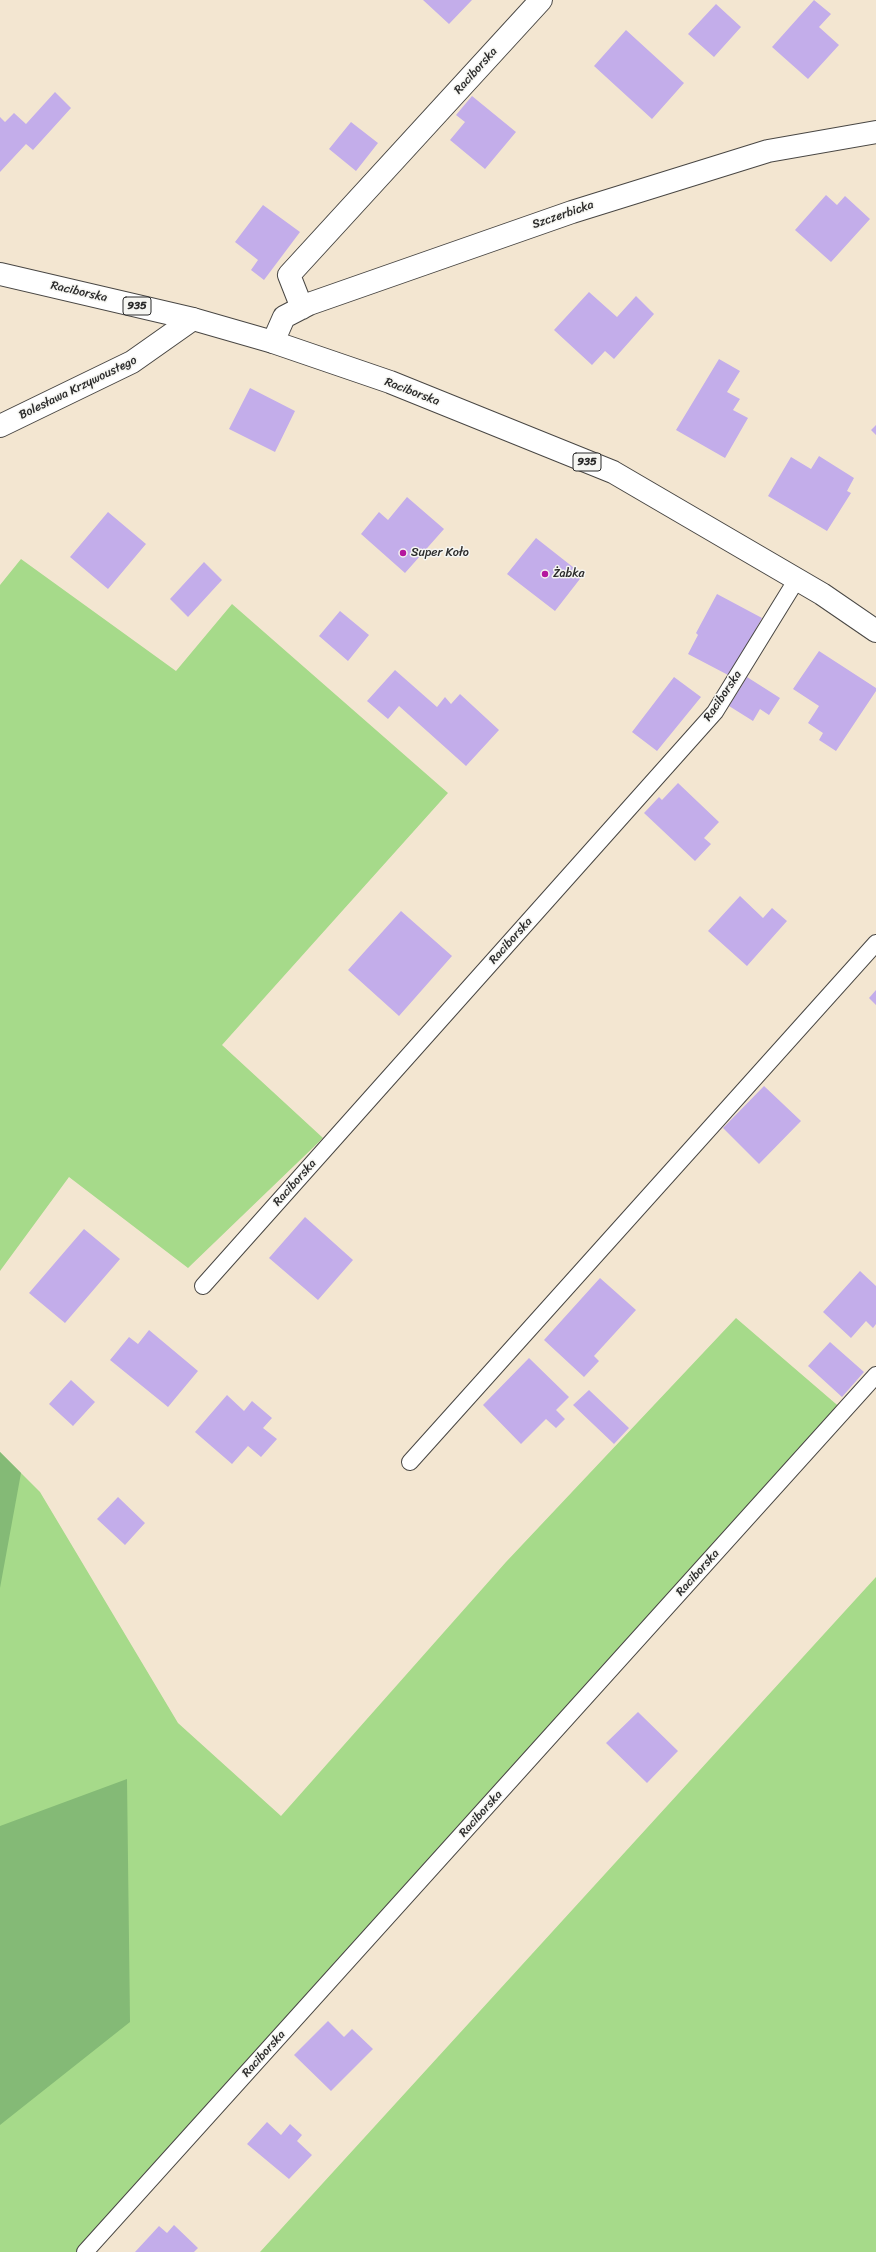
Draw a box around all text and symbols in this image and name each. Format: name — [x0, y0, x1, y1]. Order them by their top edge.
street label: Raciborska — [451, 45, 501, 97]
street label: Szczerbicka — [530, 198, 596, 232]
street label: Raciborska — [49, 278, 109, 306]
road number: 935 — [123, 297, 151, 315]
street label: Bolesława Krzywoustego — [17, 353, 139, 423]
street label: Raciborska — [382, 375, 442, 409]
road number: 935 — [573, 453, 601, 471]
place label: Super Koło — [411, 546, 469, 560]
marker: Super Koło — [398, 548, 408, 558]
place label: Żabka — [553, 567, 585, 581]
marker: Żabka — [540, 569, 550, 579]
street label: Raciborska — [701, 668, 745, 724]
street label: Raciborska — [486, 915, 536, 967]
street label: Raciborska — [270, 1157, 320, 1209]
street label: Raciborska — [673, 1547, 723, 1599]
street label: Raciborska — [456, 1788, 506, 1840]
street label: Raciborska — [239, 2028, 289, 2080]

